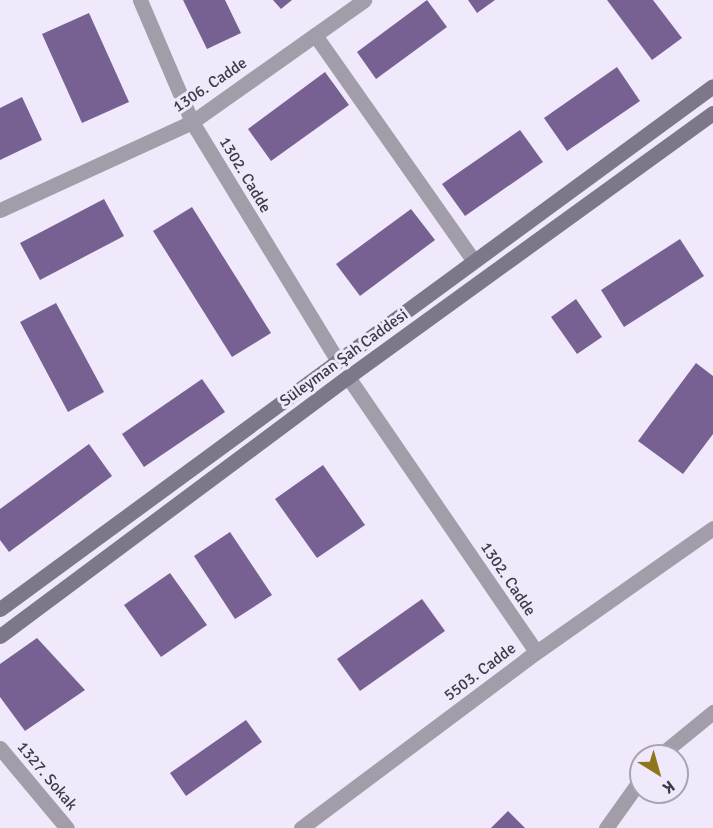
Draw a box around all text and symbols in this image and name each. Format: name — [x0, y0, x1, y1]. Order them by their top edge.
street label: 1306. Cadde — [169, 53, 251, 117]
street label: 1302. Cadde — [215, 134, 275, 216]
street label: Süleyman Şah Caddesi — [276, 305, 412, 411]
street label: 1302. Cadde — [476, 538, 540, 620]
street label: 5503. Cadde — [440, 639, 520, 705]
street label: 1327. Sokak — [13, 738, 81, 814]
north arrow — [629, 744, 689, 804]
text: K — [659, 776, 679, 798]

